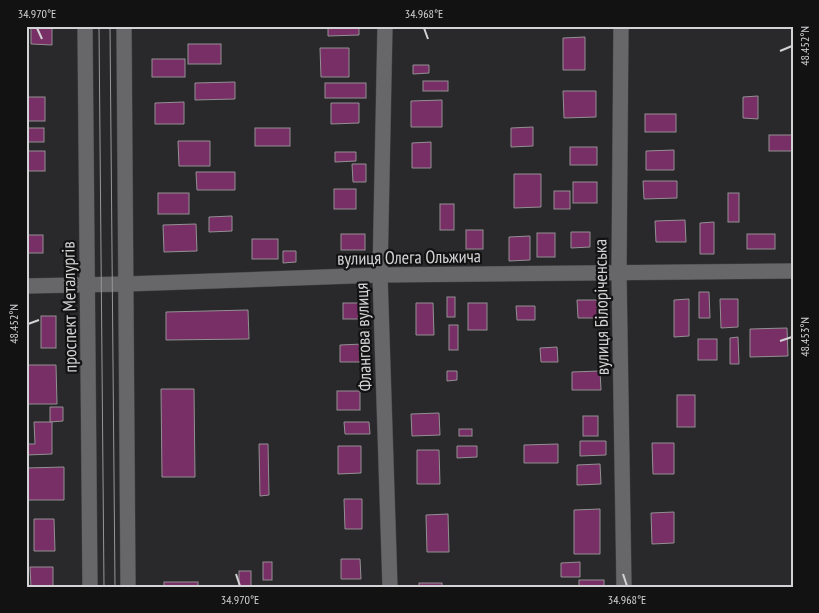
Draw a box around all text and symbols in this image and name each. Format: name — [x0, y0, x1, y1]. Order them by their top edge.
text: 34.970°E — [18, 6, 56, 21]
text: 34.968°E — [405, 6, 443, 21]
text: 48.452°N — [797, 26, 812, 66]
street label: вулиця Білоріченська — [588, 239, 614, 375]
street label: проспект Металургів — [56, 241, 82, 373]
street label: вулиця Олега Ольжича — [337, 244, 481, 270]
street label: Флангова вулиця — [350, 282, 376, 392]
text: 48.452°N — [6, 304, 21, 344]
text: 48.453°N — [797, 317, 812, 357]
text: 34.970°E — [221, 592, 259, 607]
text: 34.968°E — [608, 592, 646, 607]

